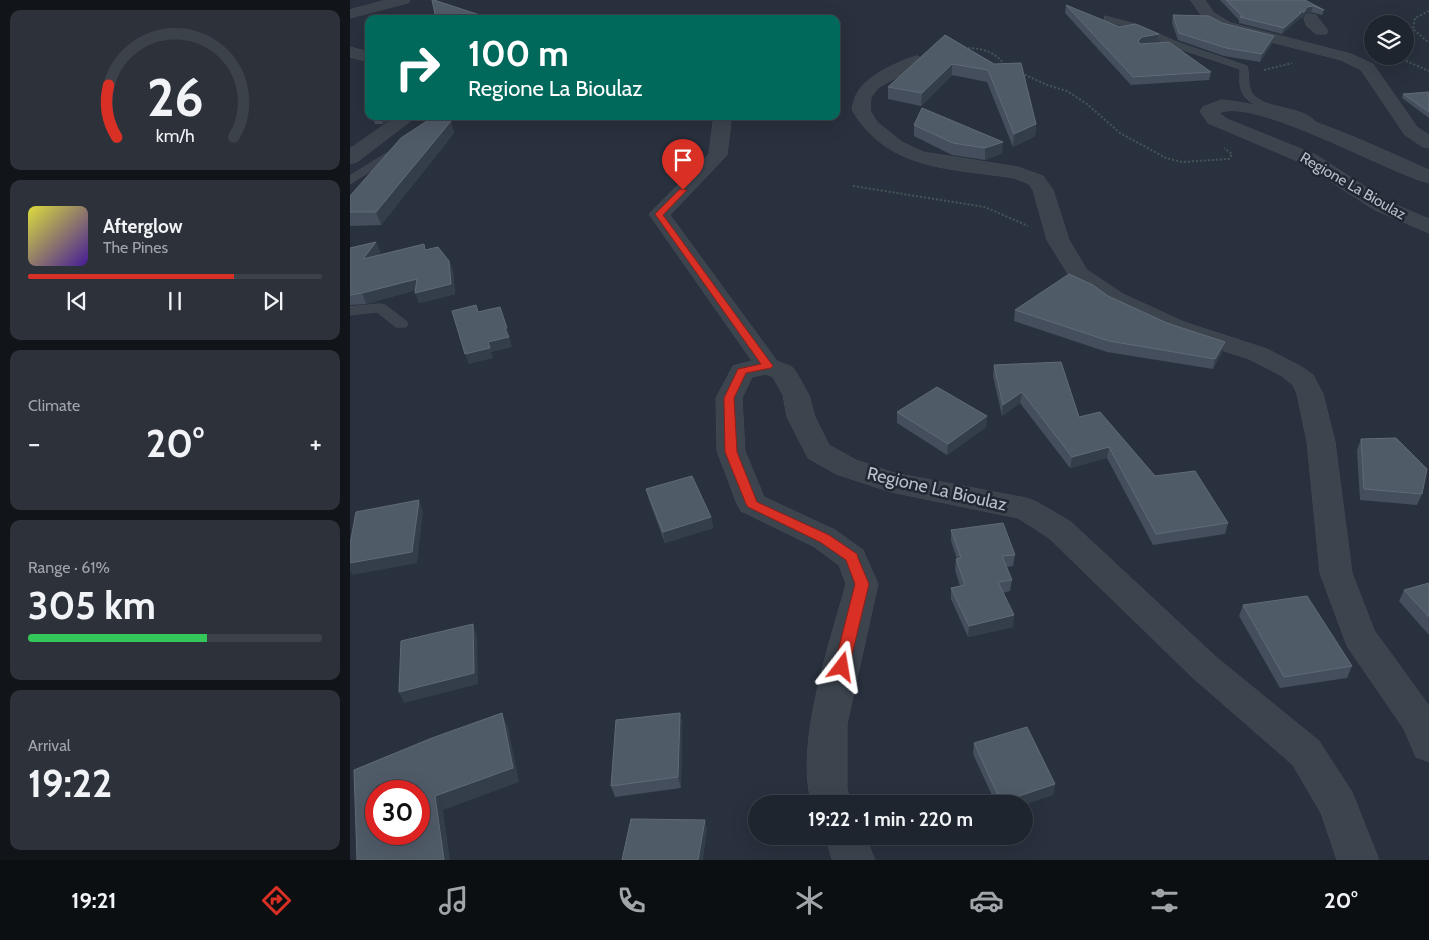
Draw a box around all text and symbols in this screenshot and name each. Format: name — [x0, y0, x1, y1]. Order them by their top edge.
map controls — [1364, 15, 1414, 65]
button: layers — [1364, 15, 1414, 65]
text: 100 m — [468, 32, 569, 75]
icon: right — [385, 35, 450, 100]
text: 26 — [147, 66, 203, 129]
text: Regione La Bioulaz — [468, 75, 643, 102]
text: km/h — [155, 125, 195, 146]
pin — [662, 139, 704, 190]
icon: arrive — [669, 146, 697, 174]
street label: Regione La Bioulaz — [1297, 148, 1409, 224]
text: Afterglow — [103, 215, 183, 238]
text: The Pines — [103, 238, 168, 257]
icon: previous — [63, 287, 91, 315]
icon: pause — [161, 287, 189, 315]
icon: next — [259, 287, 287, 315]
text: Climate — [28, 396, 80, 415]
text: 20° — [146, 420, 204, 467]
text: − — [28, 426, 40, 460]
text: + — [310, 426, 322, 460]
street label: Regione La Bioulaz — [865, 462, 1010, 516]
text: Range · 61% — [28, 558, 110, 577]
text: 305 km — [28, 582, 156, 629]
position arrow — [815, 640, 867, 692]
text: Arrival — [28, 736, 71, 755]
text: 19:22 — [28, 760, 112, 807]
speed limit sign: 30 — [365, 780, 430, 845]
text: 19:22 · 1 min · 220 m — [808, 808, 973, 831]
icon: directions — [259, 883, 294, 918]
icon: music — [436, 883, 471, 918]
icon: phone — [614, 883, 649, 918]
icon: climate — [792, 883, 827, 918]
icon: car — [969, 883, 1004, 918]
icon: filters — [1147, 883, 1182, 918]
text: 19:21 — [71, 887, 116, 914]
text: 20° — [1324, 887, 1358, 914]

